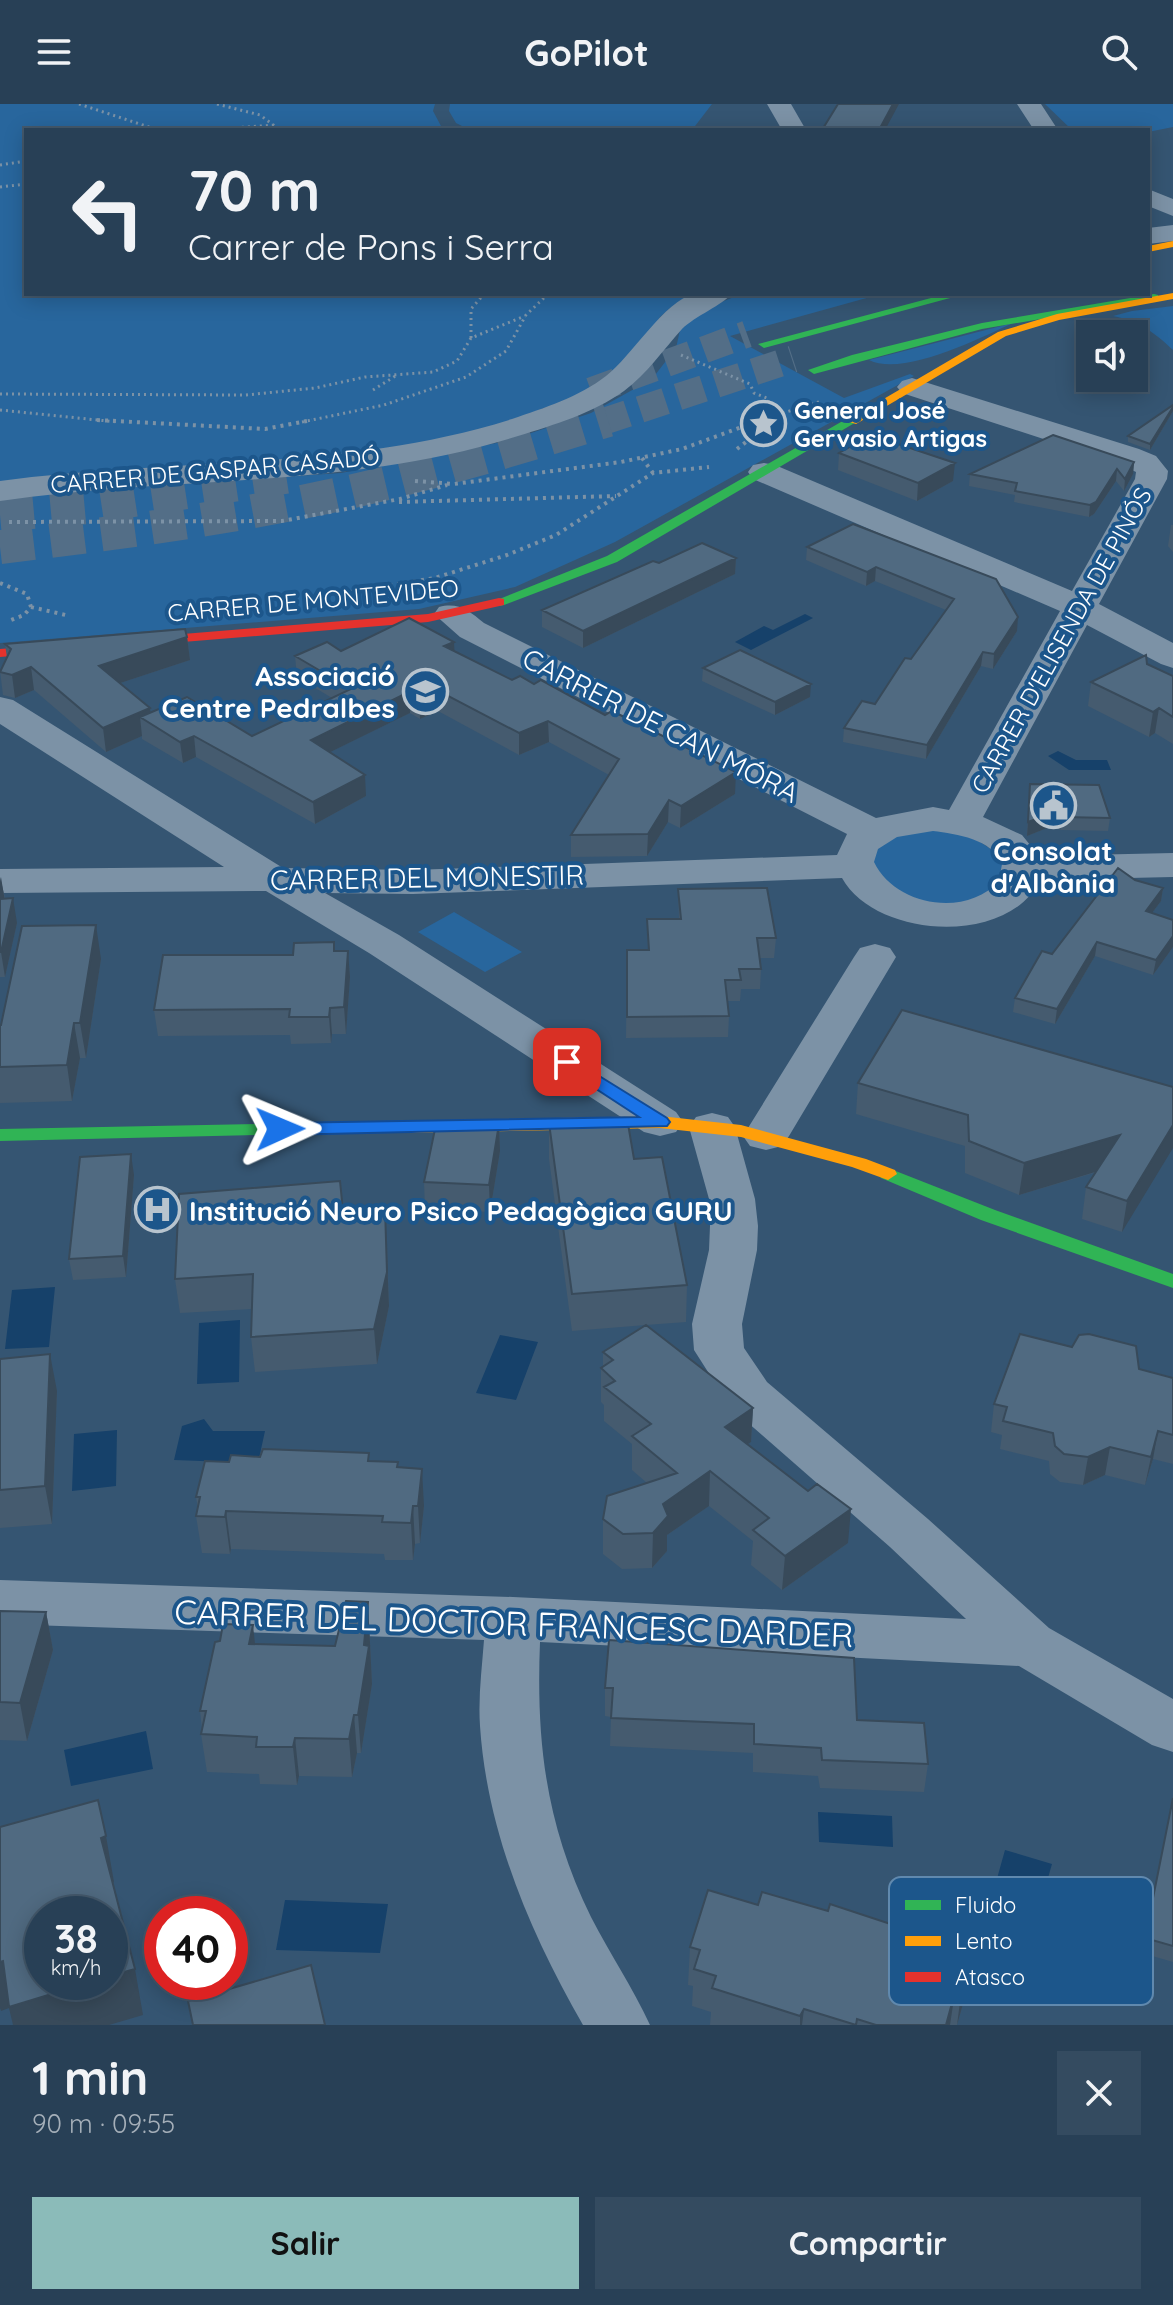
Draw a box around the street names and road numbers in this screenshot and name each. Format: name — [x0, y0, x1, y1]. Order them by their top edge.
street label: CARRER DE GASPAR CASADÓ — [49, 441, 381, 499]
street label: CARRER D'ELISENDA DE PINÓS — [964, 482, 1158, 798]
street label: CARRER DE MONTEVIDEO — [166, 572, 460, 628]
street label: CARRER DE CAN MÓRA — [517, 640, 805, 810]
street label: CARRER DEL MONESTIR — [270, 857, 584, 897]
street label: CARRER DEL DOCTOR FRANCESC DARDER — [174, 1590, 854, 1656]

